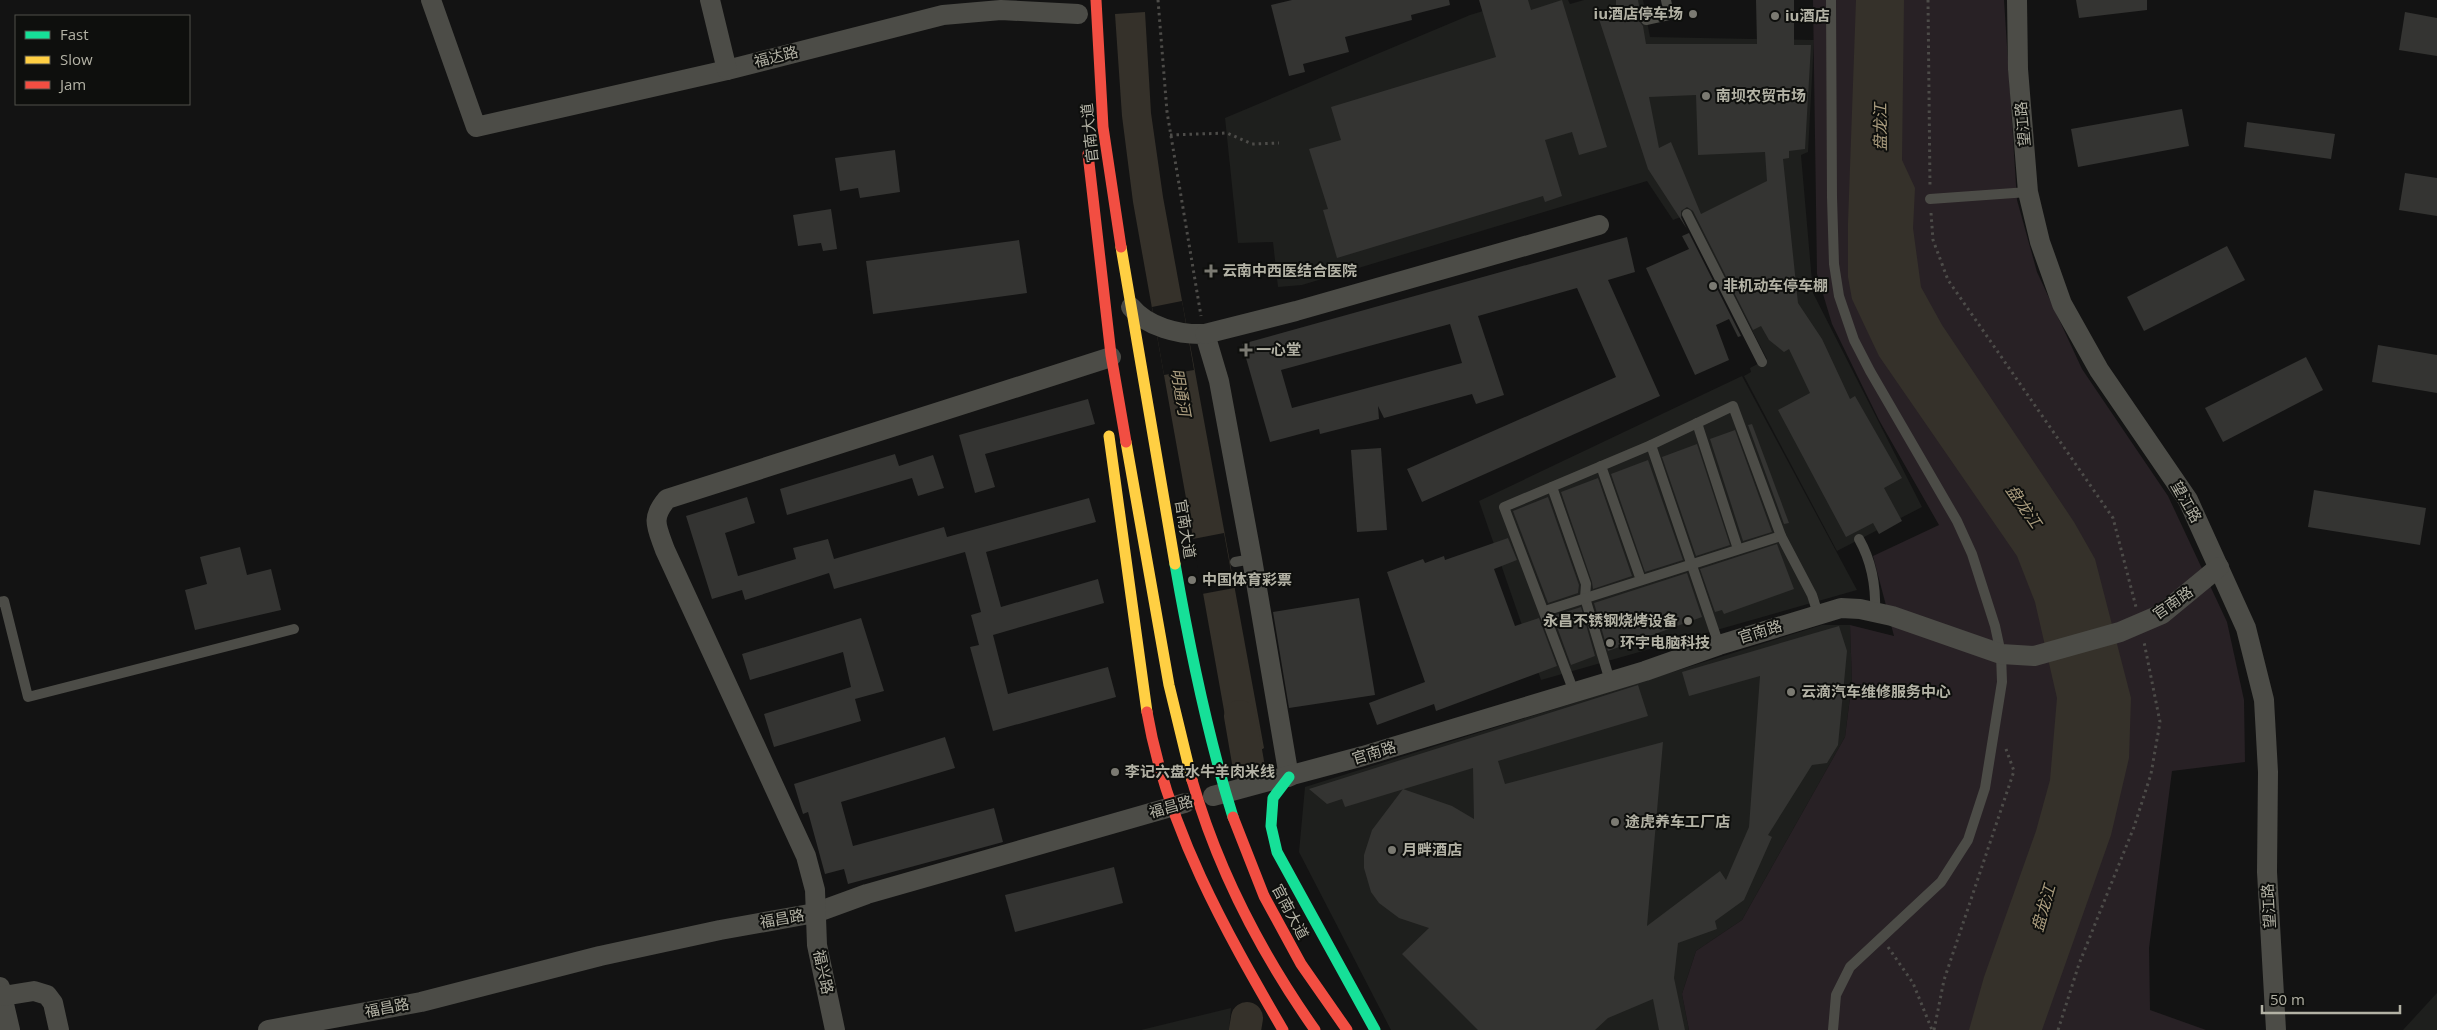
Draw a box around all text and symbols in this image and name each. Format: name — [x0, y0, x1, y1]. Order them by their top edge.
place label: iu酒店停车场 — [1594, 3, 1683, 23]
place label: iu酒店 — [1785, 5, 1829, 25]
marker: iu酒店停车场 — [1687, 8, 1699, 20]
marker: iu酒店 — [1769, 10, 1781, 22]
legend — [15, 15, 190, 105]
text: Fast — [60, 24, 89, 44]
street label: 福达路 — [751, 41, 800, 71]
text: Slow — [60, 49, 93, 69]
text: Jam — [58, 74, 86, 94]
place label: 南坝农贸市场 — [1716, 85, 1806, 105]
marker: 南坝农贸市场 — [1700, 90, 1712, 102]
water label: 盘龙江 — [1869, 101, 1891, 151]
street label: 望江路 — [2010, 101, 2034, 147]
street label: 官南大道 — [1076, 102, 1102, 164]
place label: 云南中西医结合医院 — [1222, 260, 1357, 280]
marker: 云南中西医结合医院 — [1204, 264, 1218, 278]
place label: 非机动车停车棚 — [1723, 275, 1828, 295]
marker: 非机动车停车棚 — [1707, 280, 1719, 292]
place label: 一心堂 — [1256, 339, 1301, 359]
marker: 一心堂 — [1240, 344, 1252, 356]
water label: 明通河 — [1166, 366, 1197, 420]
street label: 望江路 — [2167, 477, 2207, 526]
water label: 盘龙江 — [2001, 480, 2048, 534]
street label: 官南大道 — [1171, 498, 1201, 560]
place label: 中国体育彩票 — [1202, 569, 1292, 589]
marker: 中国体育彩票 — [1186, 574, 1198, 586]
street label: 官南路 — [2148, 581, 2197, 623]
place label: 永昌不锈钢烧烤设备 — [1543, 610, 1678, 630]
marker: 永昌不锈钢烧烤设备 — [1682, 615, 1694, 627]
street label: 官南路 — [1735, 615, 1784, 647]
place label: 环宇电脑科技 — [1620, 632, 1710, 652]
marker: 环宇电脑科技 — [1604, 637, 1616, 649]
place label: 云滴汽车维修服务中心 — [1801, 681, 1951, 701]
marker: 云滴汽车维修服务中心 — [1785, 686, 1797, 698]
street label: 官南路 — [1349, 736, 1398, 768]
place label: 李记六盘水牛羊肉米线 — [1125, 761, 1275, 781]
marker: 李记六盘水牛羊肉米线 — [1109, 766, 1121, 778]
street label: 福昌路 — [1146, 790, 1195, 822]
place label: 途虎养车工厂店 — [1625, 811, 1730, 831]
marker: 途虎养车工厂店 — [1609, 816, 1621, 828]
place label: 月畔酒店 — [1402, 839, 1462, 859]
marker: 月畔酒店 — [1386, 844, 1398, 856]
street label: 官南大道 — [1268, 880, 1314, 943]
water label: 盘龙江 — [2026, 880, 2061, 934]
street label: 望江路 — [2257, 883, 2279, 929]
street label: 福昌路 — [758, 904, 806, 932]
street label: 福兴路 — [810, 948, 838, 996]
scale bar — [2262, 982, 2400, 1014]
text: 50 m — [2270, 989, 2305, 1009]
street label: 福昌路 — [363, 993, 411, 1021]

